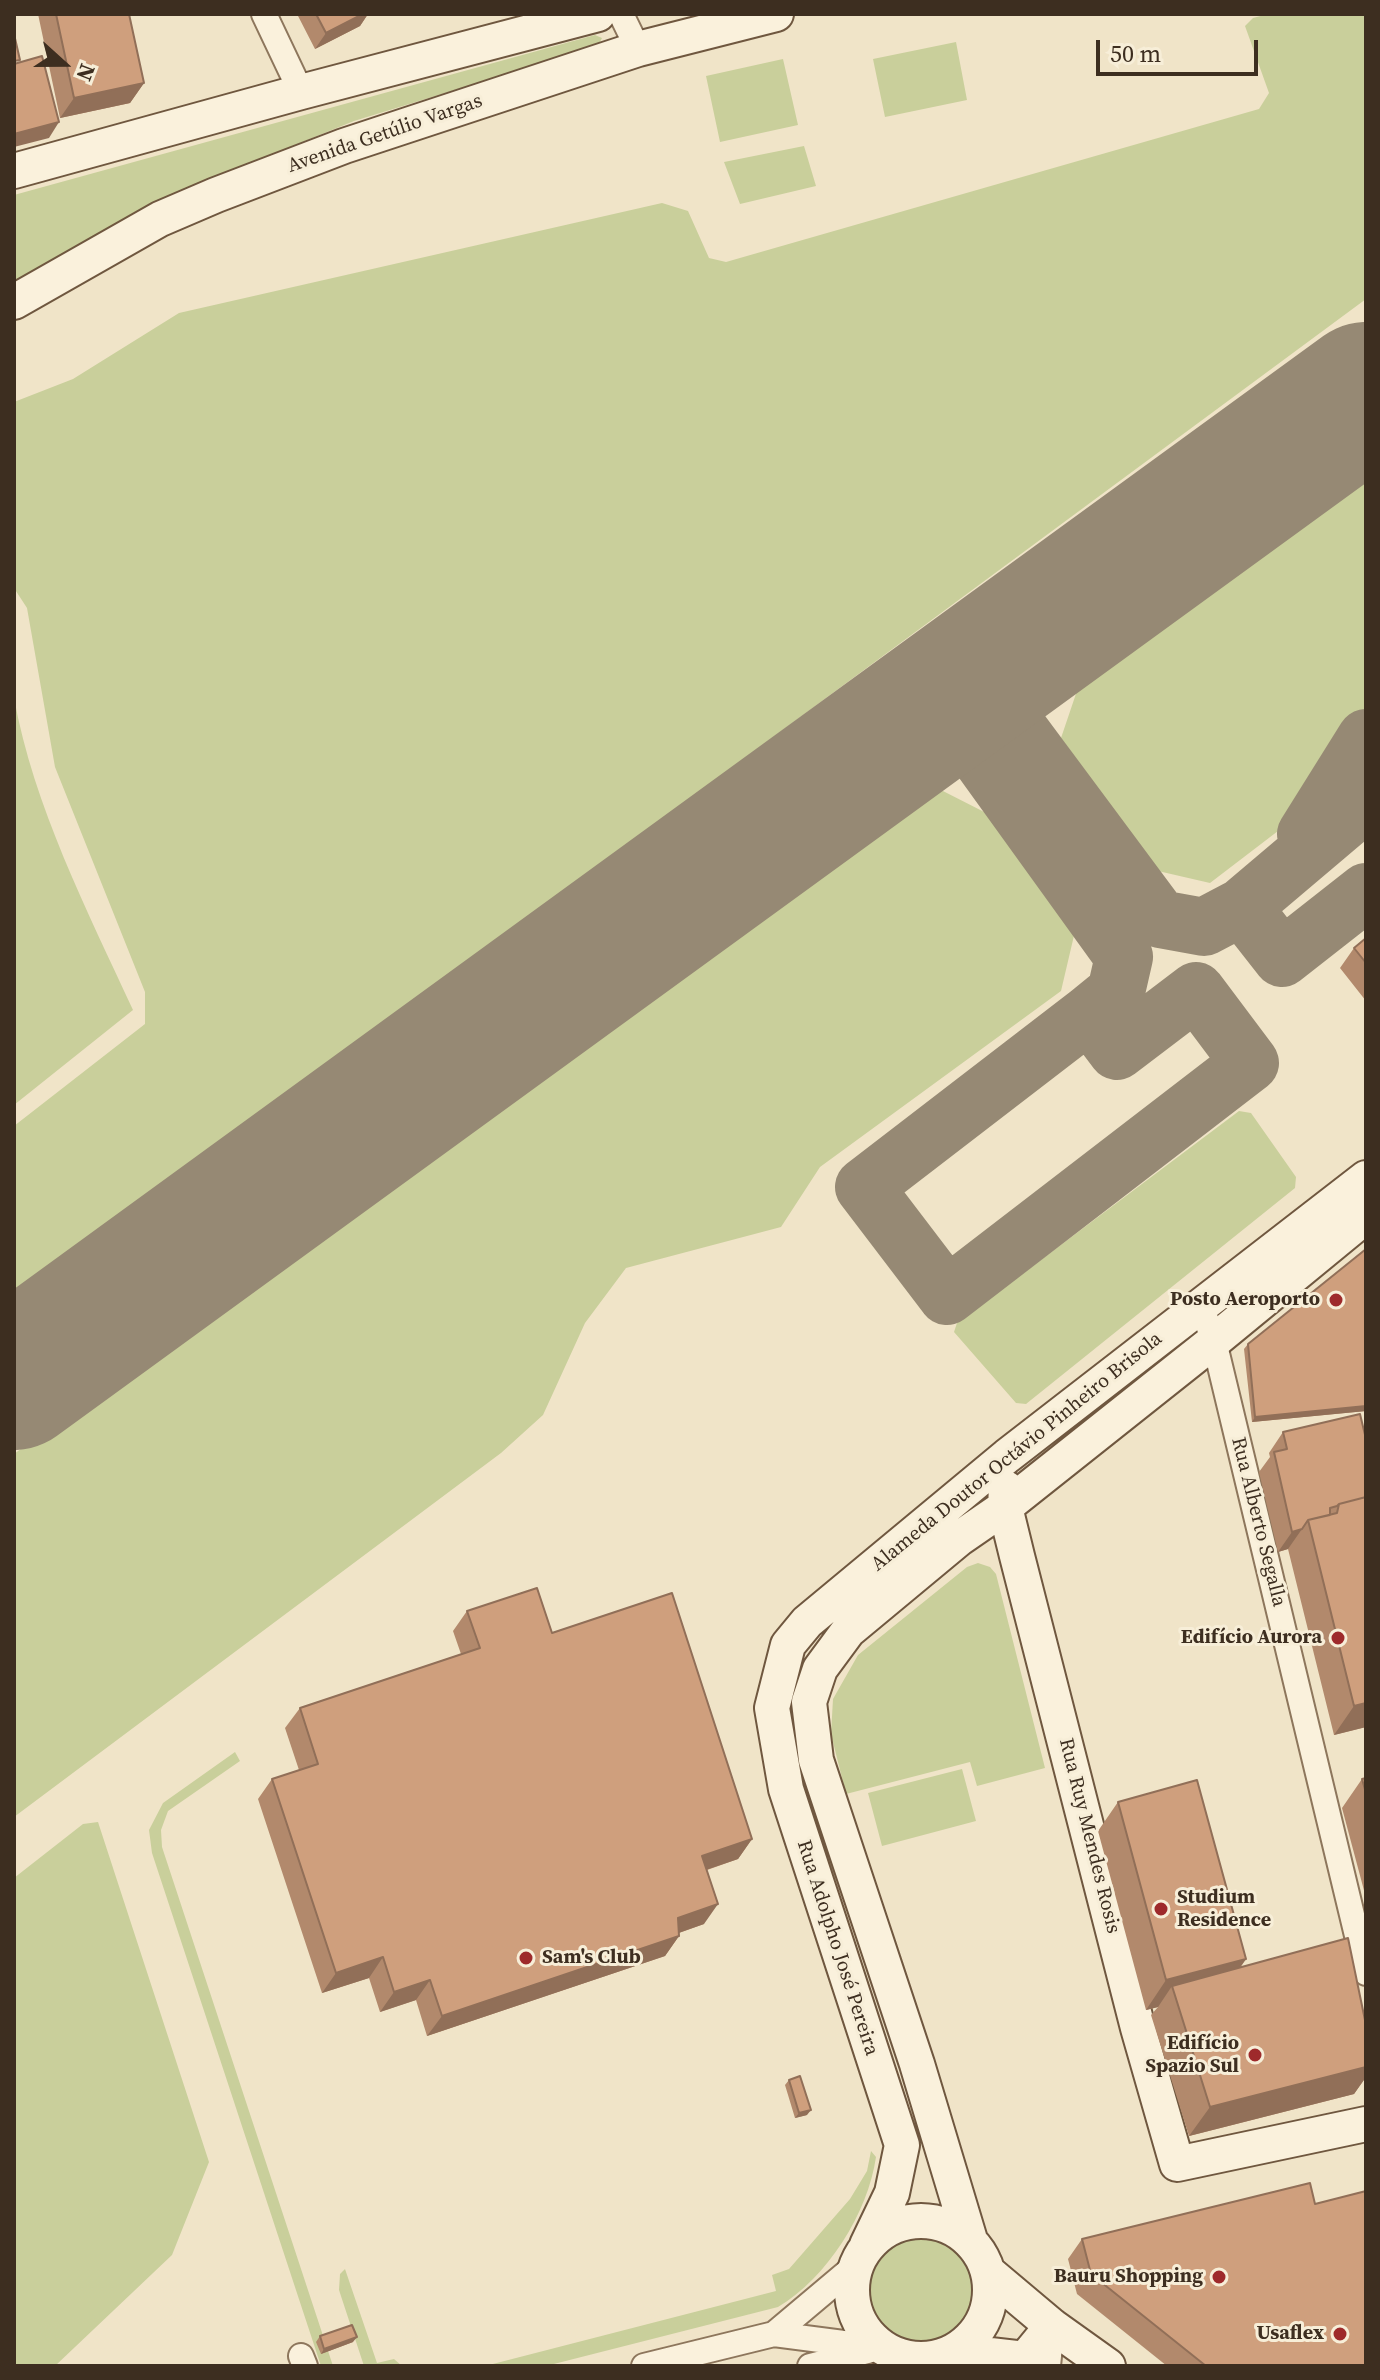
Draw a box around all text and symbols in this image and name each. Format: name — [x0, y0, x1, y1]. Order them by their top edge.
north arrow — [24, 24, 104, 104]
scale bar — [1100, 24, 1262, 74]
text: 50 m — [1110, 37, 1161, 70]
text: N — [70, 60, 103, 85]
street label: Avenida Getúlio Vargas — [284, 89, 486, 179]
place label: Posto Aeroporto — [1170, 1288, 1320, 1312]
marker: Posto Aeroporto — [1327, 1291, 1345, 1309]
street label: Alameda Doutor Octávio Pinheiro Brisola — [867, 1327, 1167, 1577]
street label: Rua Alberto Segalla — [1225, 1435, 1291, 1609]
place label: Edifício Aurora — [1181, 1626, 1322, 1650]
marker: Edifício Aurora — [1329, 1629, 1347, 1647]
street label: Rua Ruy Mendes Rosis — [1053, 1736, 1125, 1936]
street label: Rua Adolpho José Pereira — [791, 1837, 883, 2059]
place label: Studium Residence — [1177, 1886, 1271, 1933]
marker: Studium Residence — [1152, 1900, 1170, 1918]
place label: Sam's Club — [542, 1946, 641, 1970]
marker: Sam's Club — [517, 1949, 535, 1967]
place label: Edifício Spazio Sul — [1145, 2032, 1239, 2079]
marker: Edifício Spazio Sul — [1246, 2046, 1264, 2064]
place label: Bauru Shopping — [1054, 2265, 1203, 2289]
marker: Bauru Shopping — [1210, 2268, 1228, 2286]
place label: Usaflex — [1256, 2322, 1324, 2346]
marker: Usaflex — [1331, 2325, 1349, 2343]

